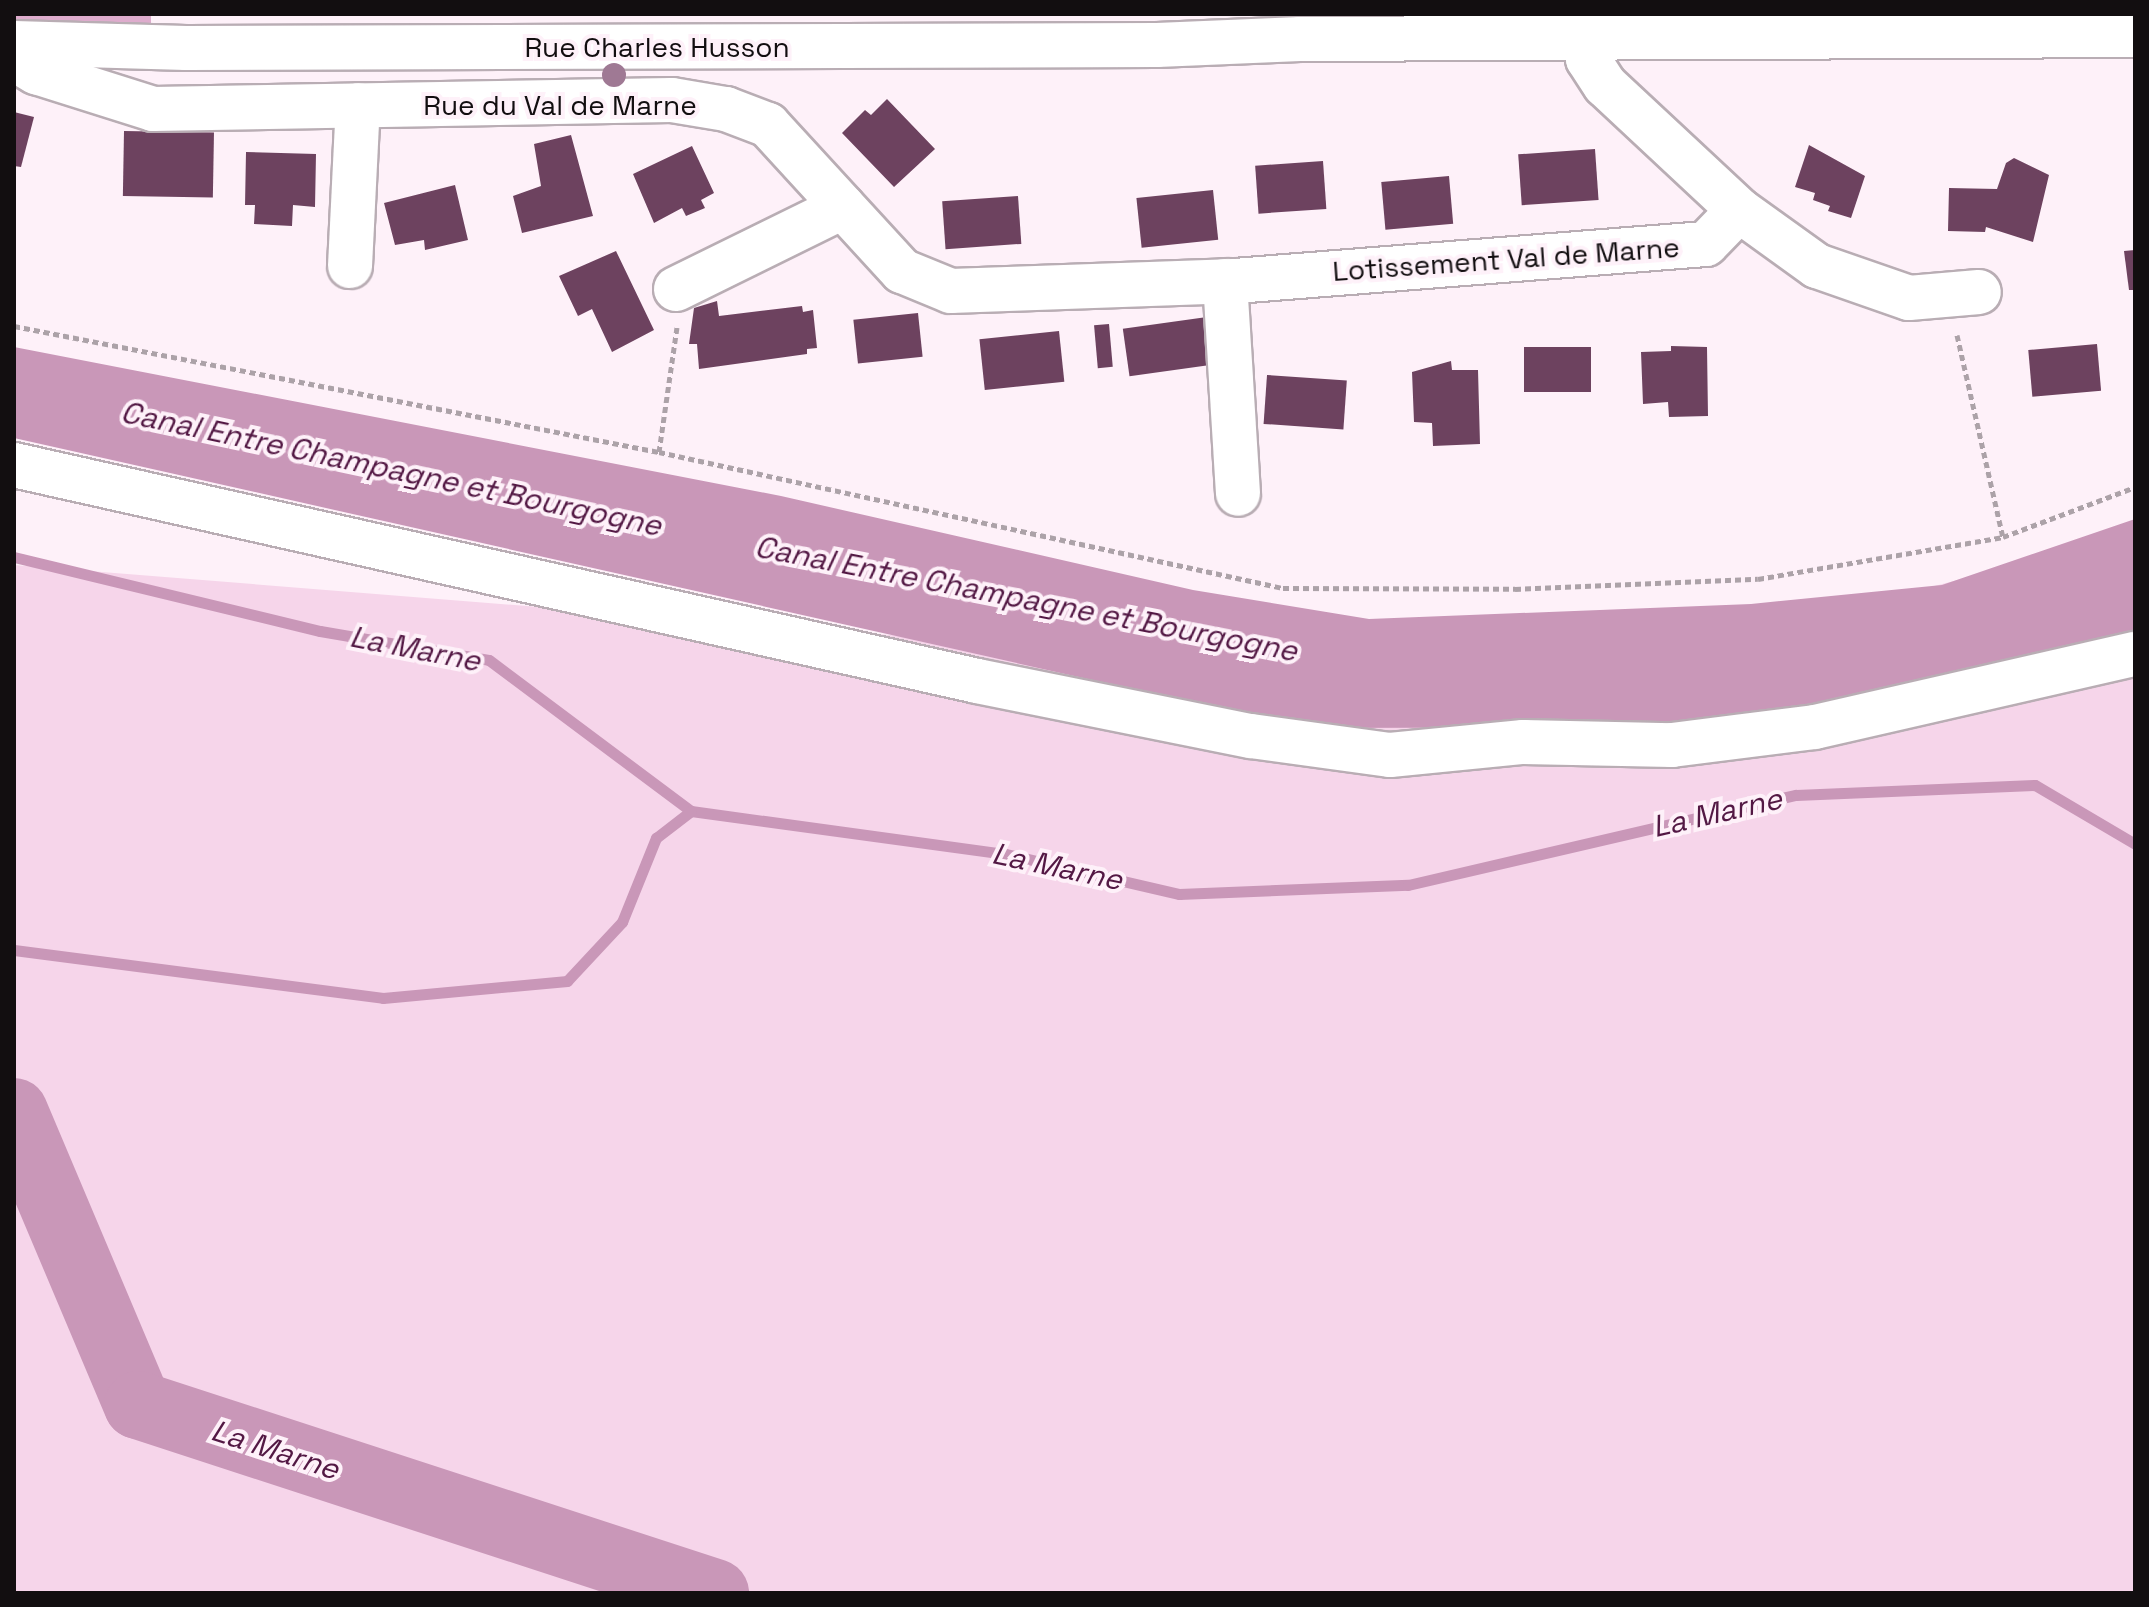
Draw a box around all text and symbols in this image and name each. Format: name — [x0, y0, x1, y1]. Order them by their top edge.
street label: Rue Charles Husson — [524, 30, 790, 64]
street label: Rue du Val de Marne — [423, 88, 697, 122]
street label: Lotissement Val de Marne — [1331, 230, 1681, 288]
water label: Canal Entre Champagne et Bourgogne — [118, 394, 664, 544]
water label: Canal Entre Champagne et Bourgogne — [752, 529, 1300, 669]
water label: La Marne — [347, 619, 483, 679]
water label: La Marne — [1649, 781, 1785, 845]
water label: La Marne — [989, 836, 1125, 898]
water label: La Marne — [207, 1412, 343, 1488]

